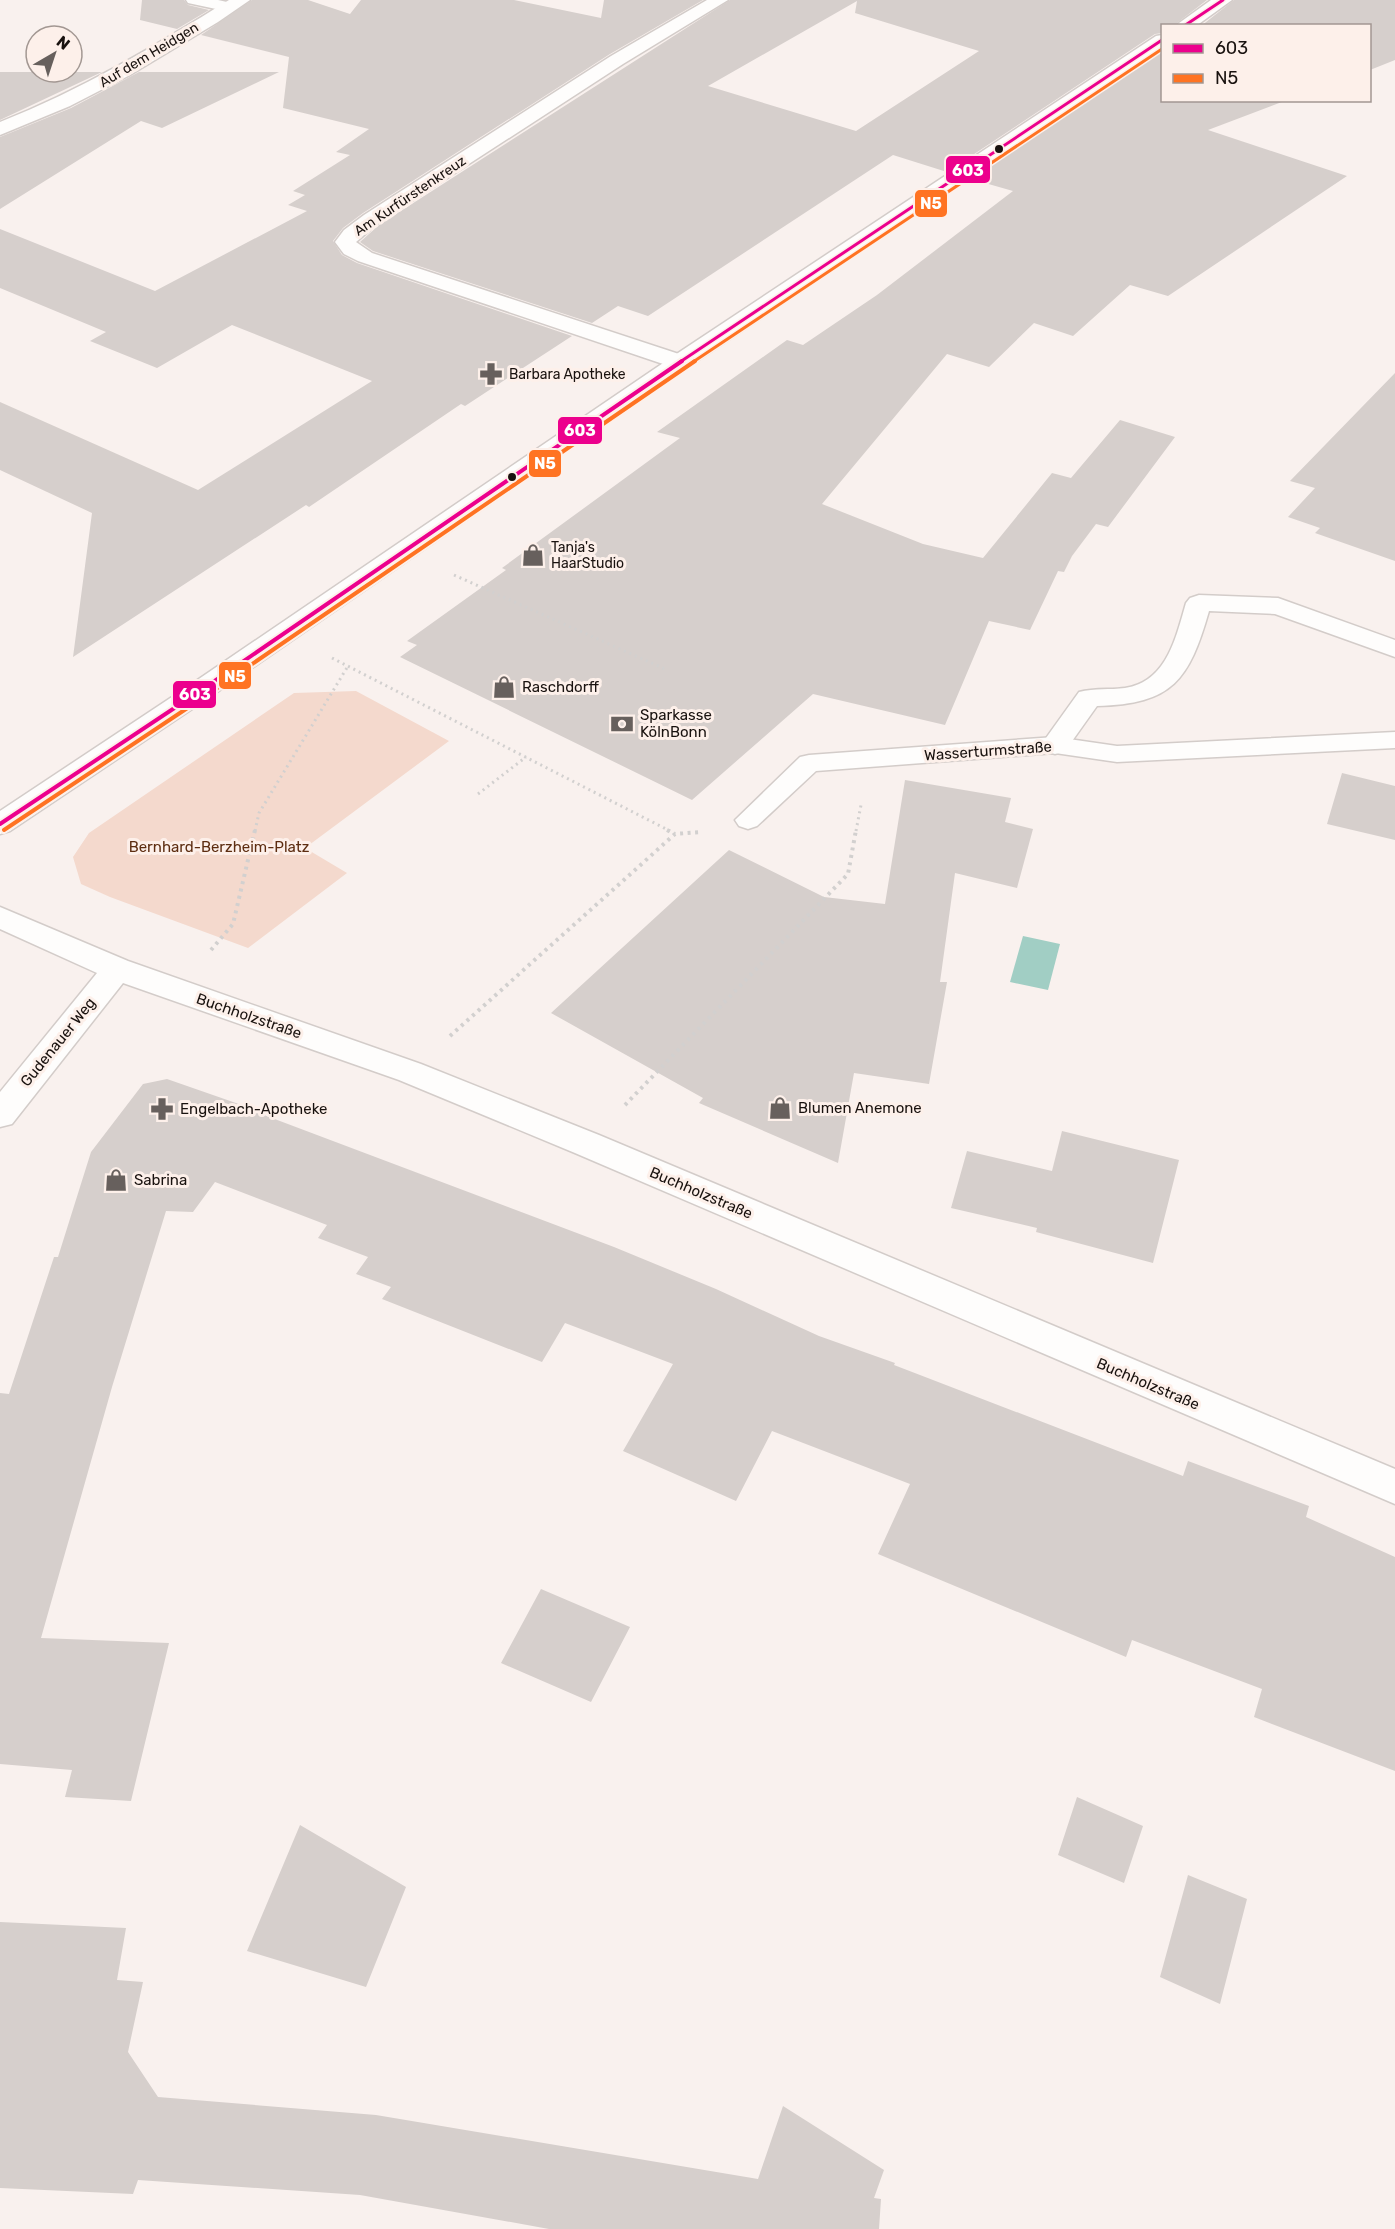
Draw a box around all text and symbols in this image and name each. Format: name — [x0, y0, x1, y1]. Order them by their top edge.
street label: Auf dem Heidgen — [96, 19, 202, 91]
north arrow — [24, 24, 84, 84]
legend — [1161, 24, 1371, 102]
text: N — [53, 32, 74, 54]
text: 603 — [1215, 37, 1248, 59]
text: N5 — [1215, 67, 1238, 89]
unlabelled marker — [993, 143, 1005, 155]
street label: Am Kurfürstenkreuz — [351, 152, 469, 240]
line badge: 603 — [945, 155, 991, 184]
text: 603 — [952, 161, 984, 180]
line badge: N5 — [914, 189, 948, 218]
text: N5 — [920, 194, 942, 213]
pharmacy icon: Barbara Apotheke — [478, 361, 504, 387]
place label: Barbara Apotheke — [509, 366, 626, 383]
line badge: 603 — [557, 416, 603, 445]
text: 603 — [564, 421, 596, 440]
line badge: N5 — [528, 449, 562, 478]
text: N5 — [534, 454, 556, 473]
unlabelled marker — [506, 471, 518, 483]
place label: Tanja's HaarStudio — [551, 539, 624, 572]
shop icon: Tanja's HaarStudio — [520, 542, 546, 568]
line badge: N5 — [218, 661, 252, 690]
text: N5 — [224, 667, 246, 686]
shop icon: Raschdorff — [491, 674, 517, 700]
place label: Raschdorff — [522, 678, 599, 696]
line badge: 603 — [172, 680, 217, 709]
text: 603 — [179, 685, 211, 704]
place label: Sparkasse KölnBonn — [640, 706, 712, 741]
bank icon: Sparkasse KölnBonn — [609, 711, 635, 737]
street label: Wasserturmstraße — [924, 738, 1052, 764]
park label: Bernhard-Berzheim-Platz — [129, 838, 310, 856]
street label: Buchholzstraße — [194, 990, 304, 1042]
street label: Gudenauer Weg — [17, 994, 99, 1090]
shop icon: Blumen Anemone — [767, 1095, 793, 1121]
pharmacy icon: Engelbach-Apotheke — [149, 1096, 175, 1122]
place label: Blumen Anemone — [798, 1099, 922, 1117]
place label: Engelbach-Apotheke — [180, 1100, 327, 1118]
street label: Buchholzstraße — [647, 1163, 755, 1223]
shop icon: Sabrina — [103, 1167, 129, 1193]
place label: Sabrina — [134, 1171, 187, 1189]
street label: Buchholzstraße — [1094, 1354, 1202, 1414]

